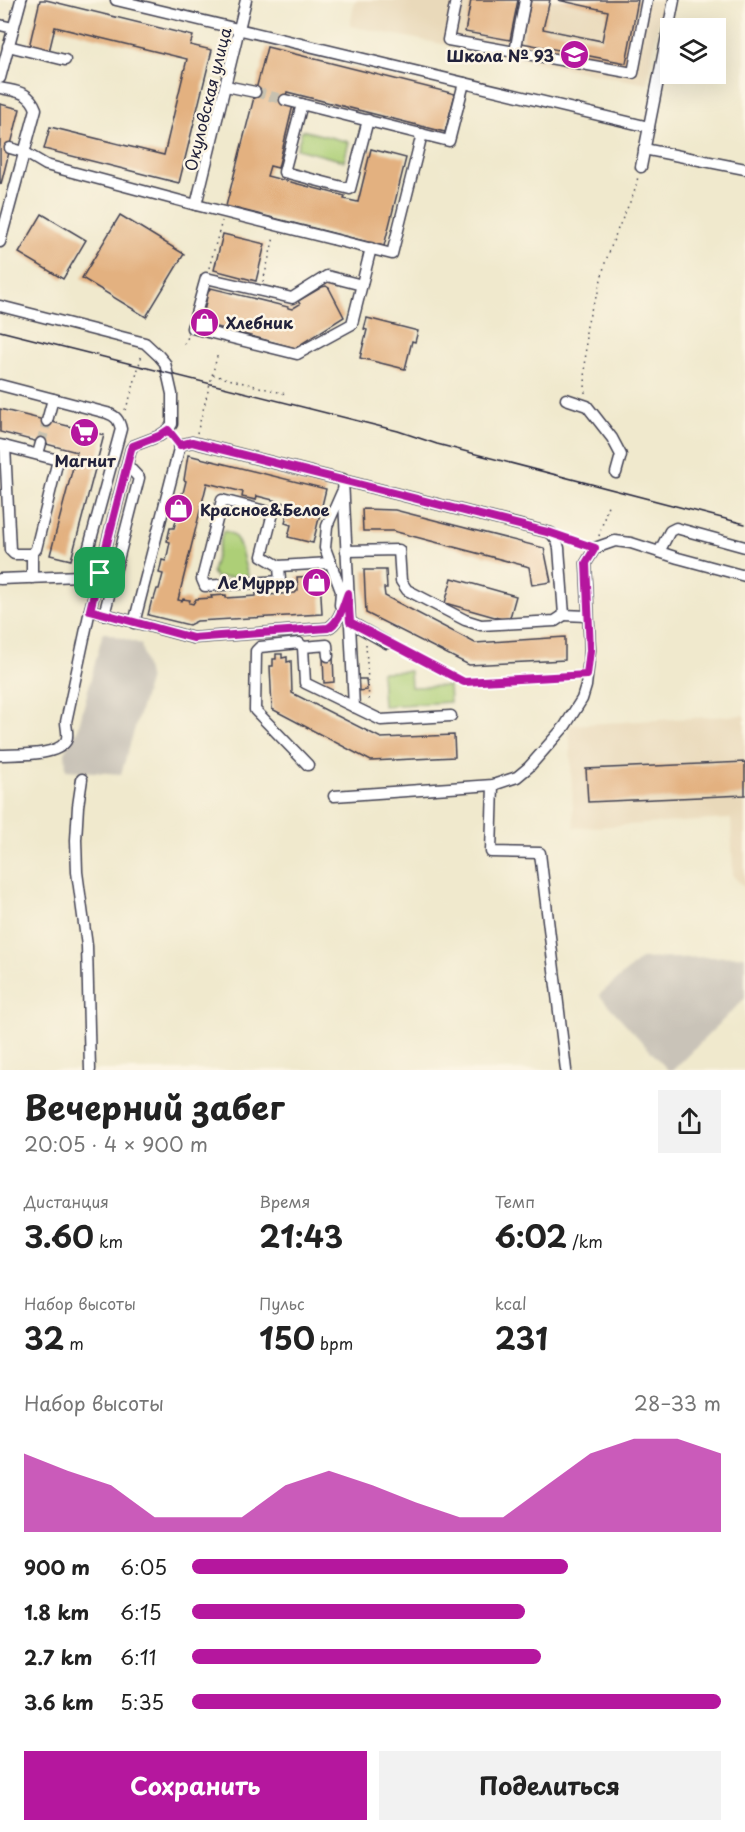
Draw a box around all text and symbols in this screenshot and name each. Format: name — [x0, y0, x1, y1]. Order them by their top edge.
map controls — [660, 18, 726, 84]
button: layers — [660, 18, 726, 84]
street label: Окуловская улица — [178, 25, 236, 173]
school or university icon: Школа № 93 — [559, 39, 591, 71]
place label: Школа № 93 — [446, 43, 554, 67]
shop icon: Хлебник — [189, 306, 221, 338]
place label: Хлебник — [226, 310, 294, 334]
supermarket icon: Магнит — [69, 416, 101, 448]
place label: Магнит — [55, 448, 116, 472]
shop icon: Красное&Белое — [163, 493, 195, 525]
place label: Красное&Белое — [200, 497, 330, 521]
pin — [74, 547, 125, 598]
icon: arrive — [83, 556, 116, 589]
shop icon: Ле'Муррр — [300, 566, 332, 598]
place label: Ле'Муррр — [218, 570, 295, 594]
text: Вечерний забег — [24, 1081, 284, 1131]
button: share — [658, 1090, 721, 1153]
text: 20:05 · 4 × 900 m — [24, 1129, 208, 1159]
text: Дистанция — [24, 1189, 109, 1213]
text: Время — [259, 1189, 310, 1213]
text: Темп — [495, 1189, 535, 1213]
text: 3.60 — [24, 1213, 94, 1258]
text: 21:43 — [259, 1213, 343, 1258]
text: 6:02 — [495, 1213, 567, 1258]
text: km — [94, 1229, 123, 1253]
text: /km — [567, 1229, 603, 1253]
text: Набор высоты — [24, 1291, 136, 1315]
text: Пульс — [259, 1291, 305, 1315]
text: kcal — [495, 1291, 527, 1315]
text: 32 — [24, 1315, 64, 1360]
text: 150 — [259, 1315, 315, 1360]
text: 231 — [495, 1315, 548, 1360]
text: m — [64, 1331, 84, 1355]
text: bpm — [315, 1331, 353, 1355]
text: Набор высоты — [24, 1388, 164, 1418]
text: 28–33 m — [634, 1388, 721, 1418]
text: 900 m — [24, 1552, 90, 1582]
text: 6:05 — [120, 1552, 167, 1582]
text: 1.8 km — [24, 1597, 89, 1627]
text: 6:15 — [120, 1597, 162, 1627]
text: 2.7 km — [24, 1642, 92, 1672]
text: 6:11 — [120, 1642, 156, 1672]
text: 3.6 km — [24, 1687, 94, 1717]
text: 5:35 — [120, 1687, 164, 1717]
button: Сохранить — [24, 1751, 367, 1820]
button: Поделиться — [379, 1751, 721, 1820]

